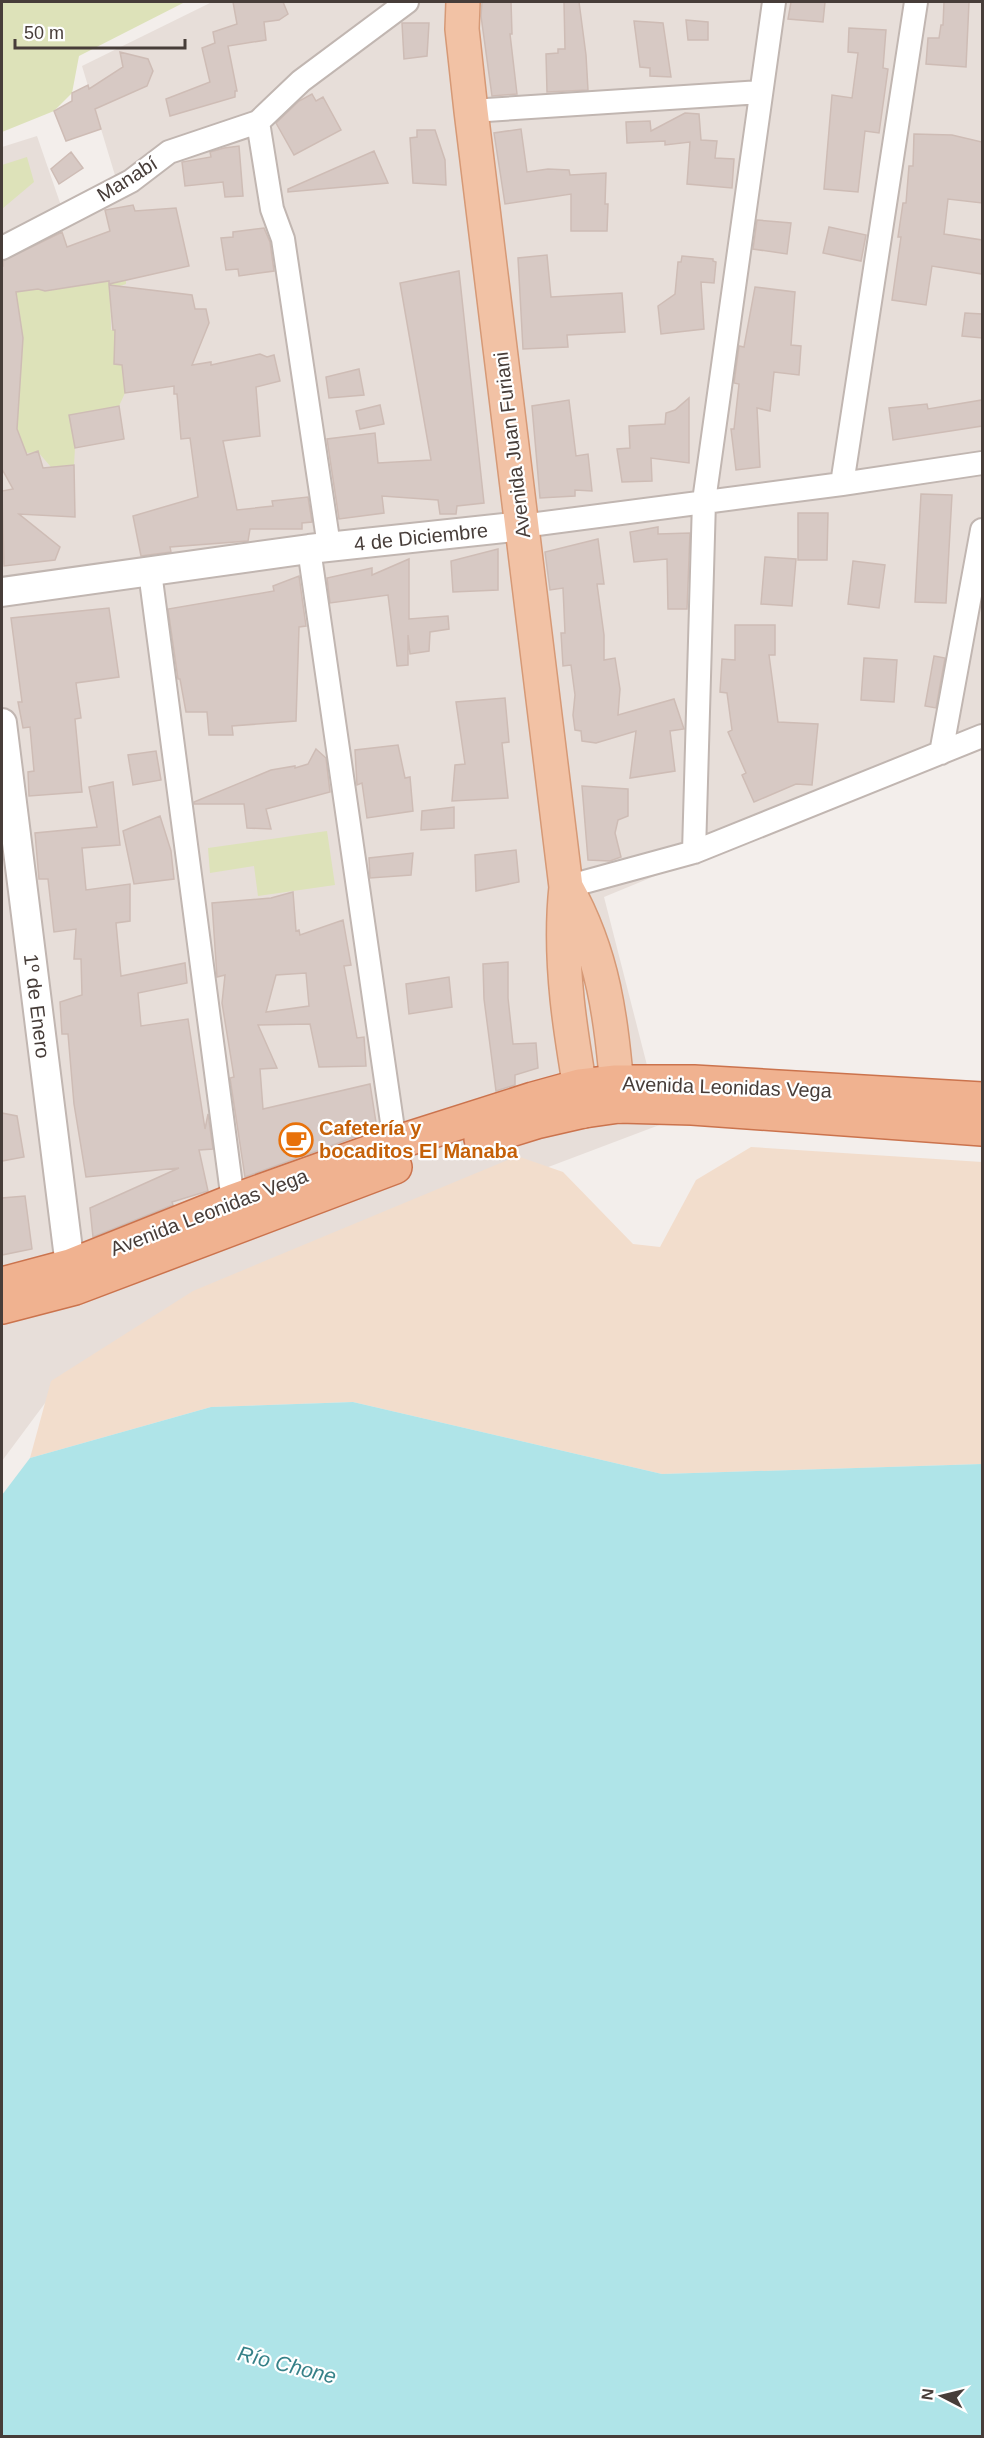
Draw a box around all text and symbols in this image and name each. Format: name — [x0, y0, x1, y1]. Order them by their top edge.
scale bar — [15, 12, 184, 50]
text: 50 m — [24, 23, 64, 43]
street label: Manabí — [93, 152, 161, 206]
street label: Avenida Juan Furiani — [490, 351, 534, 539]
street label: 4 de Diciembre — [353, 519, 489, 555]
street label: 1º de Enero — [20, 952, 54, 1060]
street label: Avenida Leonidas Vega — [622, 1072, 833, 1102]
place label: Cafetería y bocaditos El Manaba — [319, 1117, 519, 1162]
cafe icon: Cafetería y bocaditos El Manaba — [278, 1122, 314, 1158]
street label: Avenida Leonidas Vega — [107, 1164, 312, 1260]
water label: Río Chone — [236, 2341, 339, 2388]
north arrow — [912, 2366, 972, 2426]
text: N — [918, 2387, 937, 2401]

